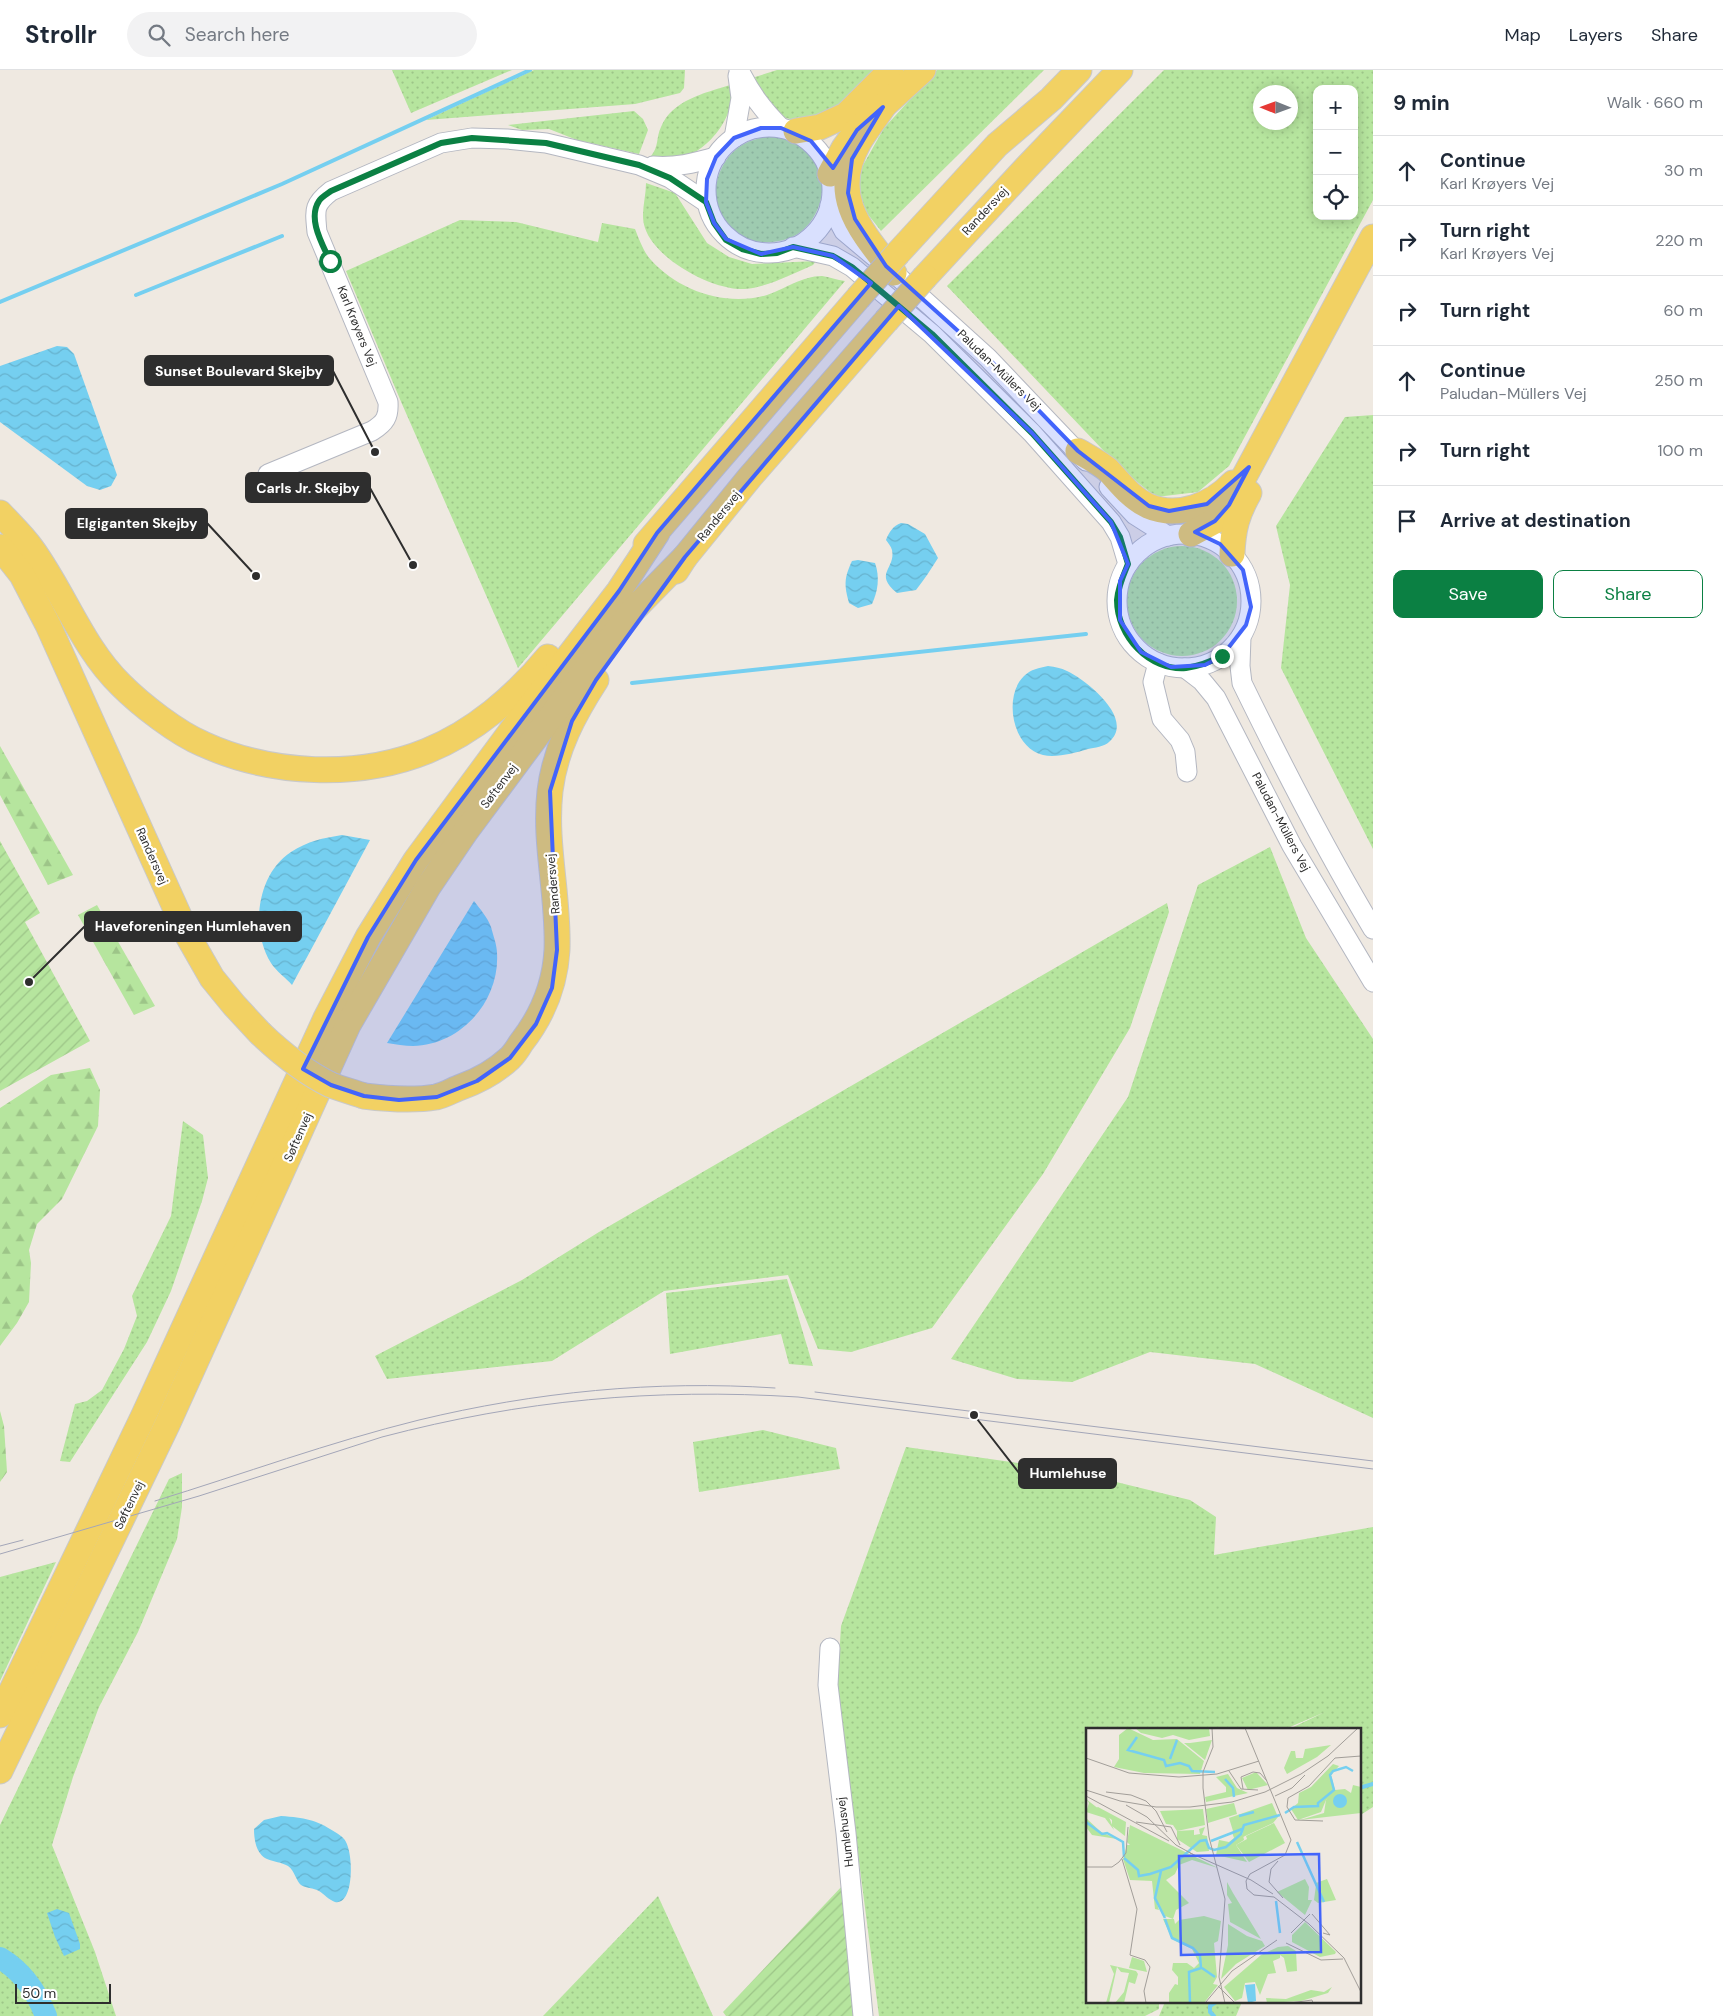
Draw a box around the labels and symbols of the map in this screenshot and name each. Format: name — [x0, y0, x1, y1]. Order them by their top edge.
north arrow — [1253, 85, 1298, 130]
street label: Randersvej — [958, 183, 1012, 239]
route start — [319, 250, 342, 273]
street label: Karl Krøyers Vej — [334, 283, 380, 369]
street label: Paludan-Müllers Vej — [954, 326, 1044, 414]
callout: Sunset Boulevard Skejby — [145, 356, 333, 385]
text: Sunset Boulevard Skejby — [155, 362, 323, 380]
callout: Carls Jr. Skejby — [246, 473, 370, 502]
text: Carls Jr. Skejby — [256, 479, 360, 497]
street label: Randersvej — [694, 487, 744, 545]
callout: Elgiganten Skejby — [66, 509, 207, 538]
text: Elgiganten Skejby — [77, 514, 198, 532]
route end — [1211, 645, 1234, 668]
street label: Søftenvej — [477, 760, 521, 812]
street label: Paludan-Müllers Vej — [1248, 770, 1314, 874]
street label: Randersvej — [132, 825, 172, 887]
street label: Randersvej — [542, 853, 564, 915]
callout: Haveforeningen Humlehaven — [85, 912, 301, 941]
text: Haveforeningen Humlehaven — [95, 917, 291, 935]
street label: Søftenvej — [280, 1110, 316, 1164]
callout: Humlehuse — [1019, 1459, 1116, 1488]
text: Humlehuse — [1029, 1464, 1107, 1482]
street label: Søftenvej — [110, 1478, 148, 1532]
inset map — [1086, 1728, 1360, 2004]
street label: Humlehusvej — [833, 1796, 857, 1868]
scale bar — [15, 1981, 111, 2004]

